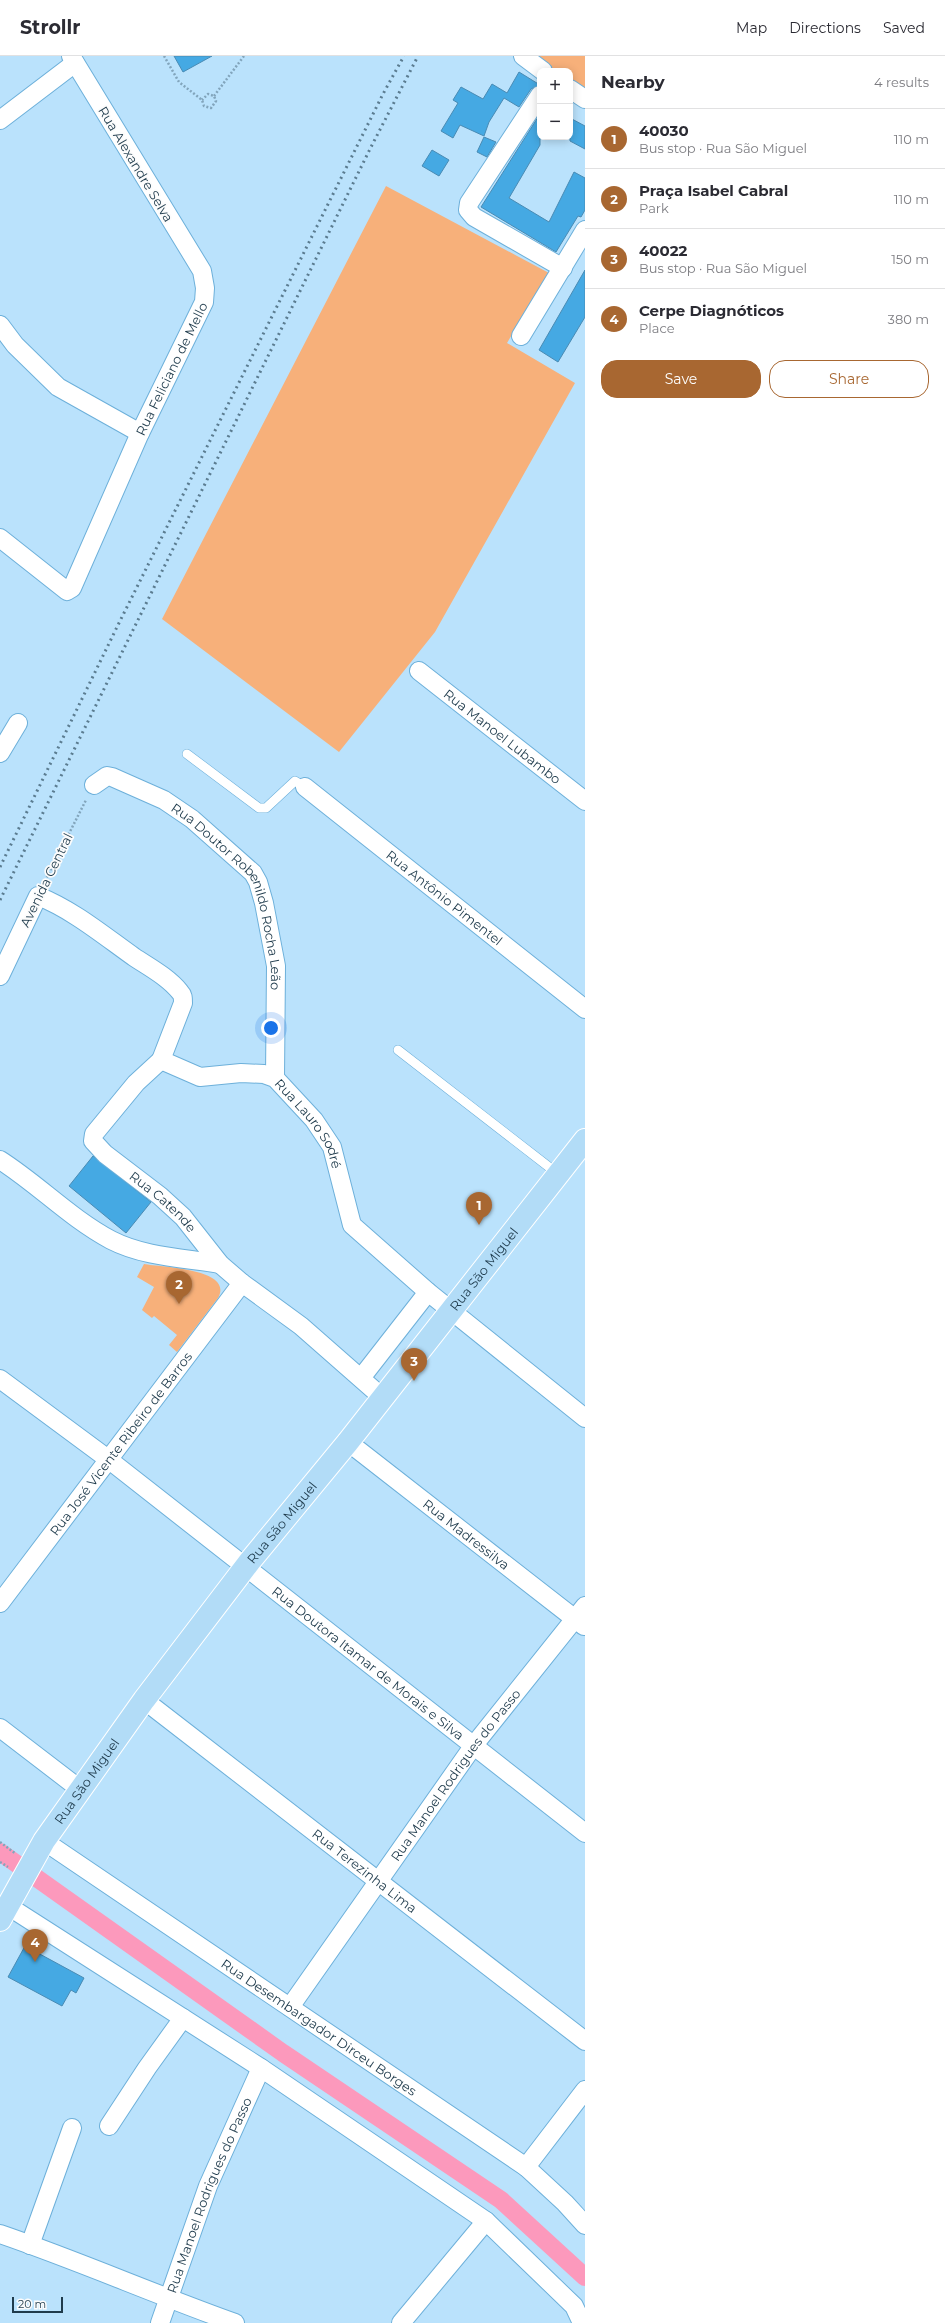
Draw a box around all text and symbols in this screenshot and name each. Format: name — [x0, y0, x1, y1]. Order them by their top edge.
text: Strollr — [20, 16, 81, 39]
text: Map — [736, 19, 767, 37]
text: Directions — [789, 19, 861, 37]
text: Saved — [883, 19, 925, 37]
map controls — [537, 68, 573, 140]
button: + — [537, 68, 573, 104]
text: Nearby — [601, 72, 665, 92]
text: 4 results — [874, 74, 929, 90]
street label: Rua Alexandre Selva — [95, 103, 177, 225]
button: − — [537, 104, 573, 140]
text: 40030 — [639, 121, 689, 140]
text: 1 — [611, 131, 617, 147]
text: 110 m — [894, 131, 929, 147]
text: Bus stop · Rua São Miguel — [639, 140, 807, 156]
text: Praça Isabel Cabral — [639, 181, 788, 200]
text: 2 — [610, 191, 618, 207]
text: 110 m — [894, 191, 929, 207]
text: Park — [639, 200, 669, 216]
text: 40022 — [639, 241, 687, 260]
text: 3 — [610, 251, 618, 267]
text: 150 m — [891, 251, 929, 267]
text: Bus stop · Rua São Miguel — [639, 260, 807, 276]
street label: Rua Feliciano de Mello — [132, 300, 211, 438]
text: Cerpe Diagnóticos — [639, 301, 784, 320]
text: 4 — [610, 311, 618, 327]
text: 380 m — [888, 311, 929, 327]
text: Place — [639, 320, 675, 336]
button: Save — [601, 360, 761, 398]
button: Share — [769, 360, 929, 398]
street label: Rua Manoel Lubambo — [441, 685, 564, 787]
street label: Rua Doutor Robenildo Rocha Leão — [168, 799, 284, 990]
street label: Avenida Central — [16, 830, 76, 930]
street label: Rua Antônio Pimentel — [383, 847, 506, 949]
your location — [261, 1018, 281, 1038]
street label: Rua Lauro Sodré — [272, 1075, 345, 1170]
street label: Rua Catende — [126, 1168, 200, 1235]
pin: 1 — [466, 1192, 492, 1225]
street label: Rua São Miguel — [446, 1224, 521, 1314]
pin: 2 — [166, 1271, 192, 1304]
street label: Rua José Vicente Ribeiro de Barros — [46, 1348, 195, 1538]
pin: 3 — [401, 1348, 427, 1381]
street label: Rua São Miguel — [243, 1478, 320, 1567]
street label: Rua Madressilva — [420, 1496, 513, 1573]
street label: Rua Doutora Itamar de Morais e Silva — [269, 1583, 467, 1743]
street label: Rua Manoel Rodrigues do Passo — [387, 1686, 524, 1864]
street label: Rua São Miguel — [51, 1735, 122, 1827]
street label: Rua Terezinha Lima — [309, 1825, 420, 1916]
pin: 4 — [22, 1929, 48, 1962]
street label: Rua Desembargador Dirceu Borges — [218, 1955, 420, 2099]
street label: Rua Manoel Rodrigues do Passo — [163, 2095, 255, 2295]
scale bar — [12, 2295, 63, 2314]
text: 20 m — [18, 2297, 46, 2311]

